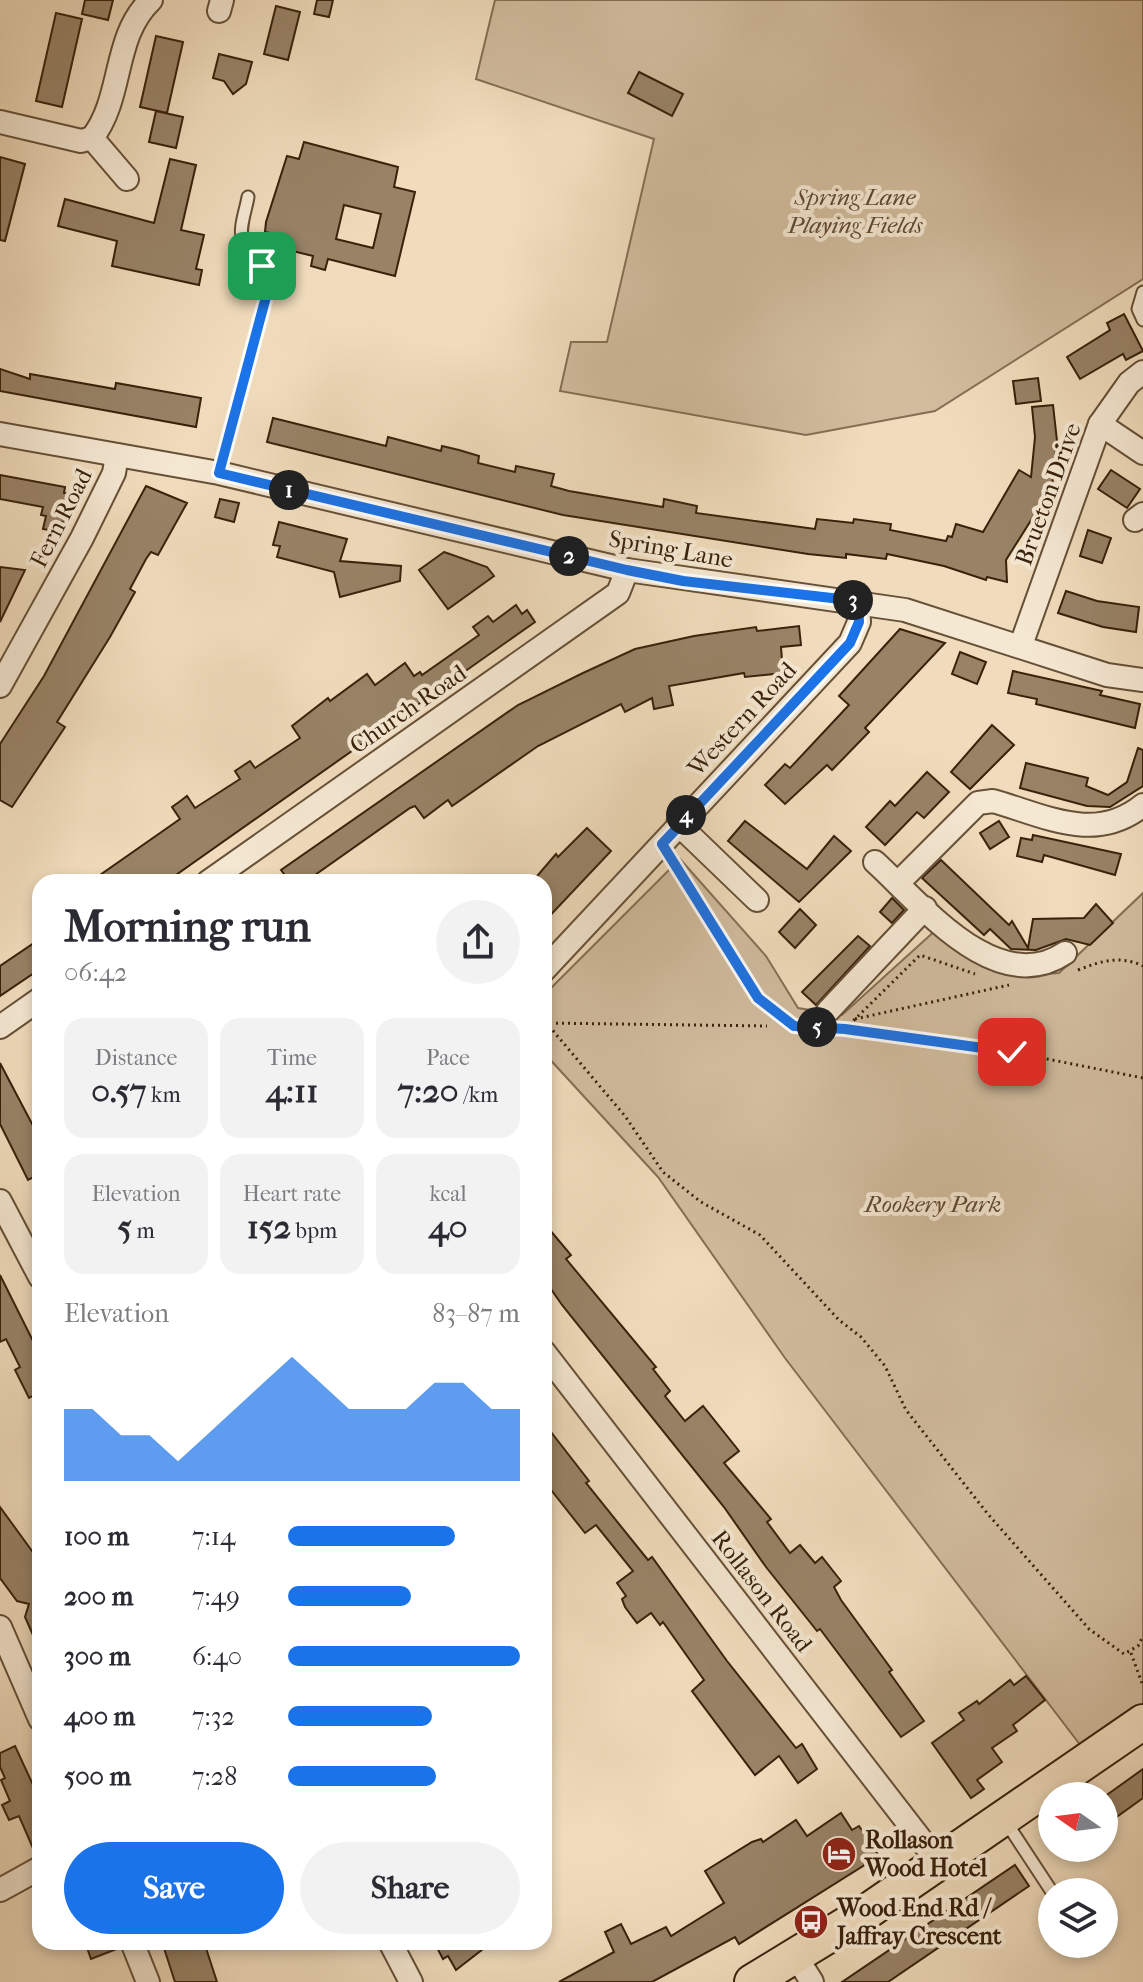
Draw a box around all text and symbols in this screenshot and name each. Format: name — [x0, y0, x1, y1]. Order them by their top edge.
park label: Spring Lane Playing Fields — [787, 183, 923, 239]
pin — [228, 232, 296, 300]
icon: arrive — [240, 244, 284, 288]
street label: Brueton Drive — [1009, 419, 1087, 569]
street label: Fern Road — [24, 463, 98, 572]
pin: 1 — [269, 470, 309, 510]
text: 1 — [285, 477, 293, 503]
street label: Spring Lane — [607, 524, 735, 574]
pin: 2 — [549, 536, 589, 576]
text: 2 — [563, 543, 575, 569]
pin: 3 — [833, 580, 873, 620]
text: 3 — [848, 587, 858, 613]
street label: Western Road — [681, 655, 803, 783]
street label: Church Road — [344, 658, 472, 759]
pin: 4 — [666, 795, 706, 835]
text: 4 — [680, 802, 693, 828]
button: share — [436, 900, 520, 984]
text: Morning run — [64, 901, 311, 952]
text: 06:42 — [64, 957, 127, 988]
pin: 5 — [797, 1007, 837, 1047]
text: 5 — [812, 1014, 822, 1040]
pin — [978, 1018, 1046, 1086]
icon: check — [990, 1030, 1034, 1074]
text: Distance — [95, 1045, 177, 1071]
text: Time — [267, 1045, 317, 1071]
text: Pace — [426, 1045, 470, 1071]
text: 0.57 — [91, 1071, 146, 1111]
text: 4:11 — [266, 1071, 318, 1111]
text: 7:20 — [398, 1071, 459, 1111]
text: km — [146, 1082, 181, 1108]
text: /km — [459, 1082, 498, 1108]
text: Elevation — [92, 1181, 180, 1207]
text: Heart rate — [243, 1181, 341, 1207]
text: kcal — [429, 1181, 467, 1207]
park label: Rookery Park — [863, 1190, 1001, 1218]
text: 5 — [117, 1207, 132, 1247]
text: 152 — [247, 1207, 291, 1247]
text: 40 — [429, 1207, 467, 1247]
text: m — [132, 1218, 155, 1244]
text: bpm — [291, 1218, 337, 1244]
text: Elevation — [64, 1298, 169, 1329]
text: 83–87 m — [432, 1298, 520, 1329]
text: 100 m — [64, 1521, 129, 1552]
text: 7:14 — [192, 1521, 235, 1552]
street label: Rollason Road — [706, 1525, 819, 1658]
text: 200 m — [64, 1581, 133, 1612]
text: 7:49 — [192, 1581, 240, 1612]
text: 300 m — [64, 1641, 131, 1672]
text: 6:40 — [192, 1641, 242, 1672]
text: 400 m — [64, 1701, 135, 1732]
text: 7:32 — [192, 1701, 235, 1732]
text: 500 m — [64, 1761, 131, 1792]
text: 7:28 — [192, 1761, 237, 1792]
north arrow — [1038, 1782, 1118, 1862]
map controls — [1038, 1782, 1118, 1958]
place label: Rollason Wood Hotel — [864, 1826, 988, 1882]
hotel icon: Rollason Wood Hotel — [820, 1835, 858, 1873]
button: Save — [64, 1842, 284, 1934]
button: Share — [300, 1842, 520, 1934]
button: layers — [1038, 1878, 1118, 1958]
place label: Wood End Rd / Jaffray Crescent — [835, 1894, 1002, 1950]
bus stop icon: Wood End Rd / Jaffray Crescent — [792, 1903, 830, 1941]

